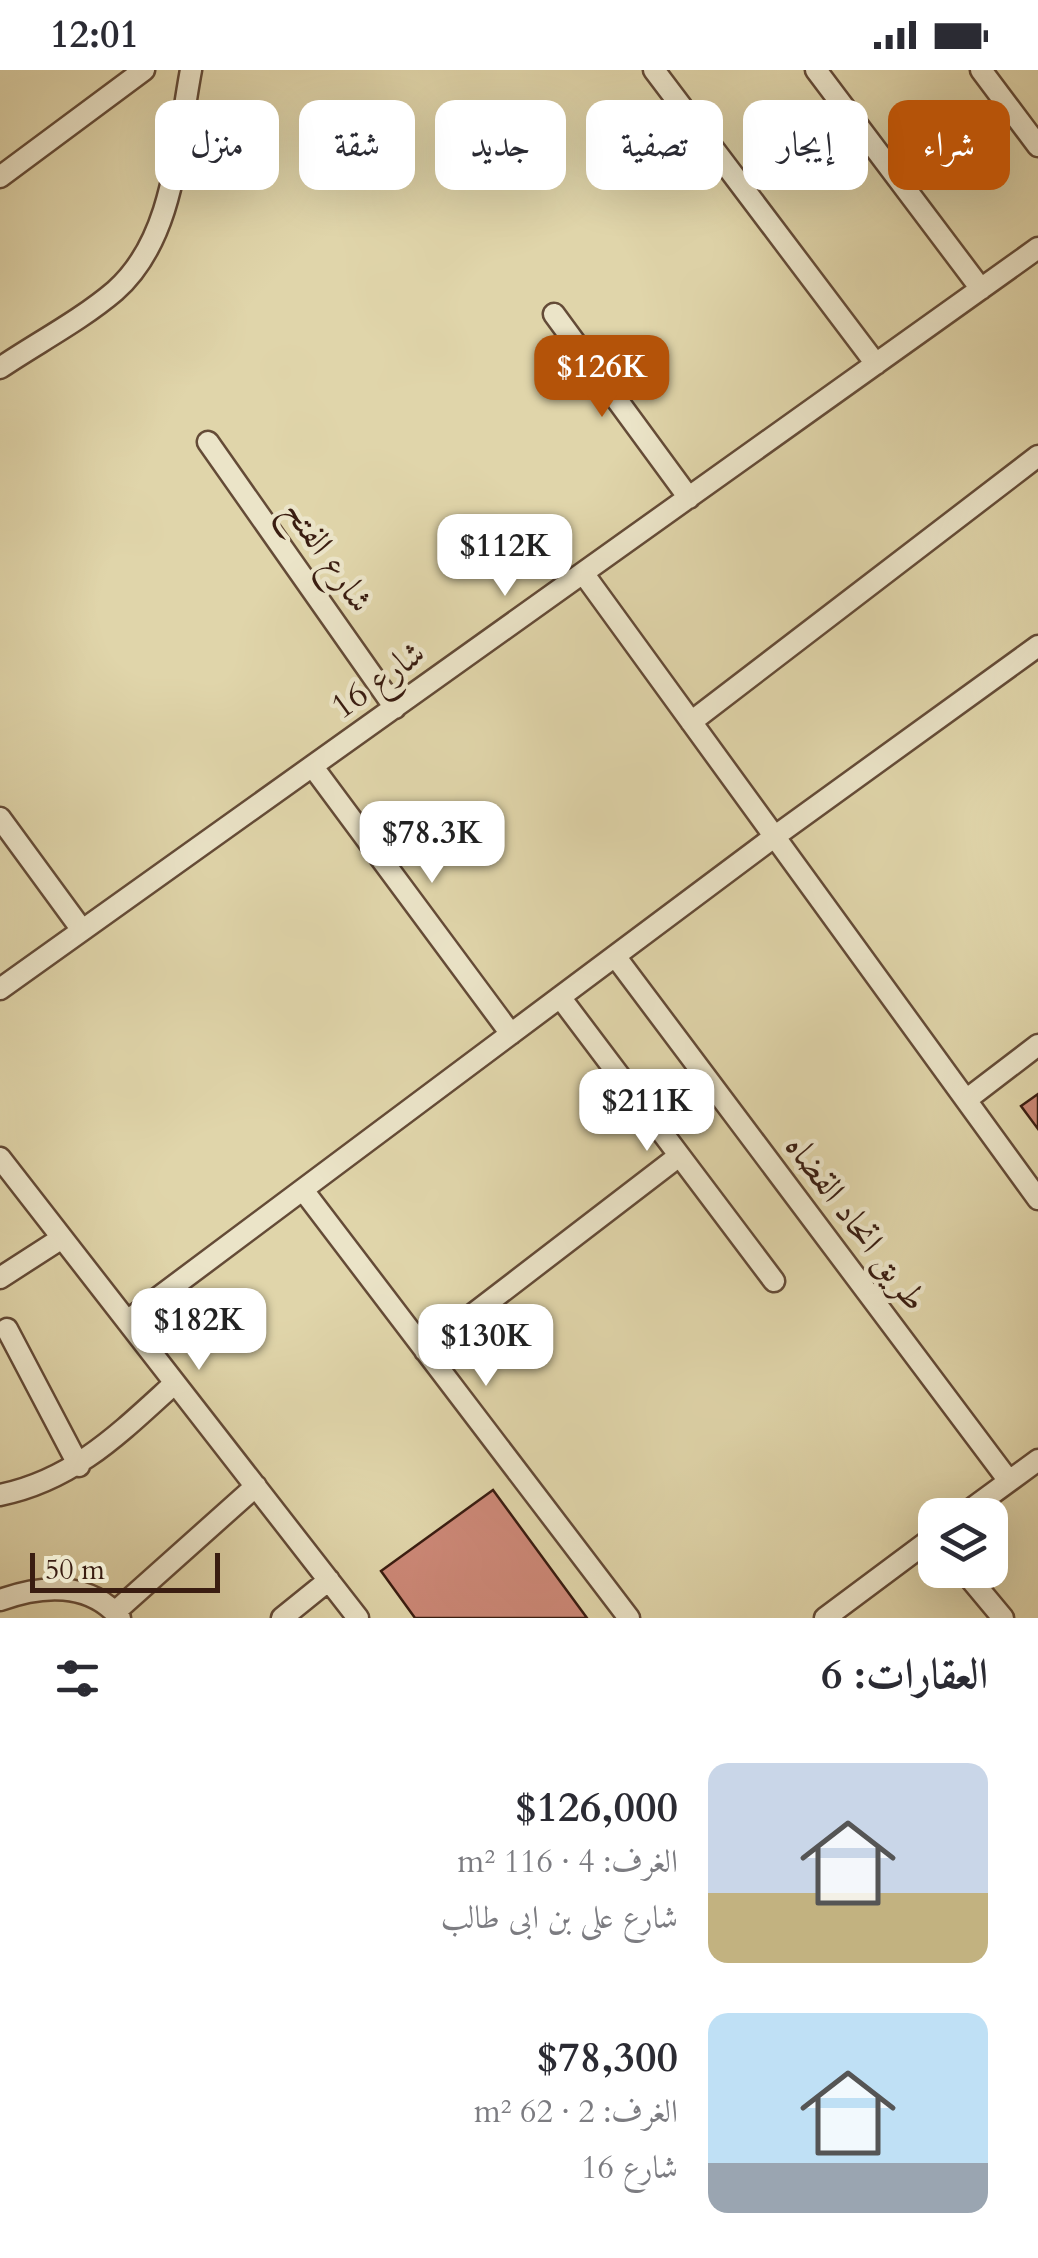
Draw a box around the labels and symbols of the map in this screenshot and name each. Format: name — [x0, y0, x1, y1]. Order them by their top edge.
pin: $126K — [532, 335, 672, 420]
street label: شارع الفتح — [267, 490, 384, 626]
pin: $112K — [435, 514, 575, 599]
street label: شارع 16 — [321, 629, 437, 734]
pin: $78.3K — [351, 801, 513, 886]
pin: $211K — [577, 1069, 717, 1154]
street label: طريق اتحاد القضاه — [774, 1125, 938, 1321]
pin: $182K — [129, 1288, 269, 1373]
pin: $130K — [416, 1304, 556, 1389]
scale bar — [30, 1548, 220, 1592]

